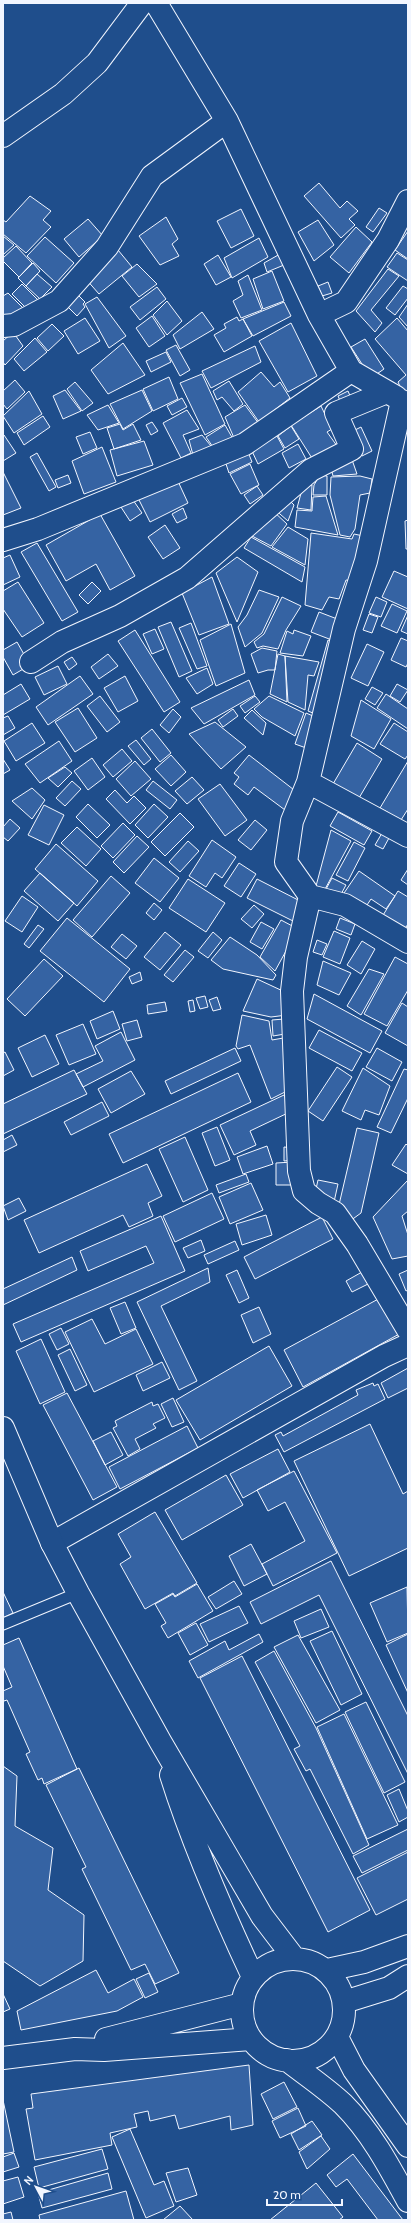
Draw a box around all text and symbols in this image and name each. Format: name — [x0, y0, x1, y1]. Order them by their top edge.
north arrow — [16, 2167, 56, 2207]
text: N — [21, 2173, 36, 2188]
scale bar — [267, 2181, 342, 2207]
text: 20 m — [273, 2187, 301, 2202]

